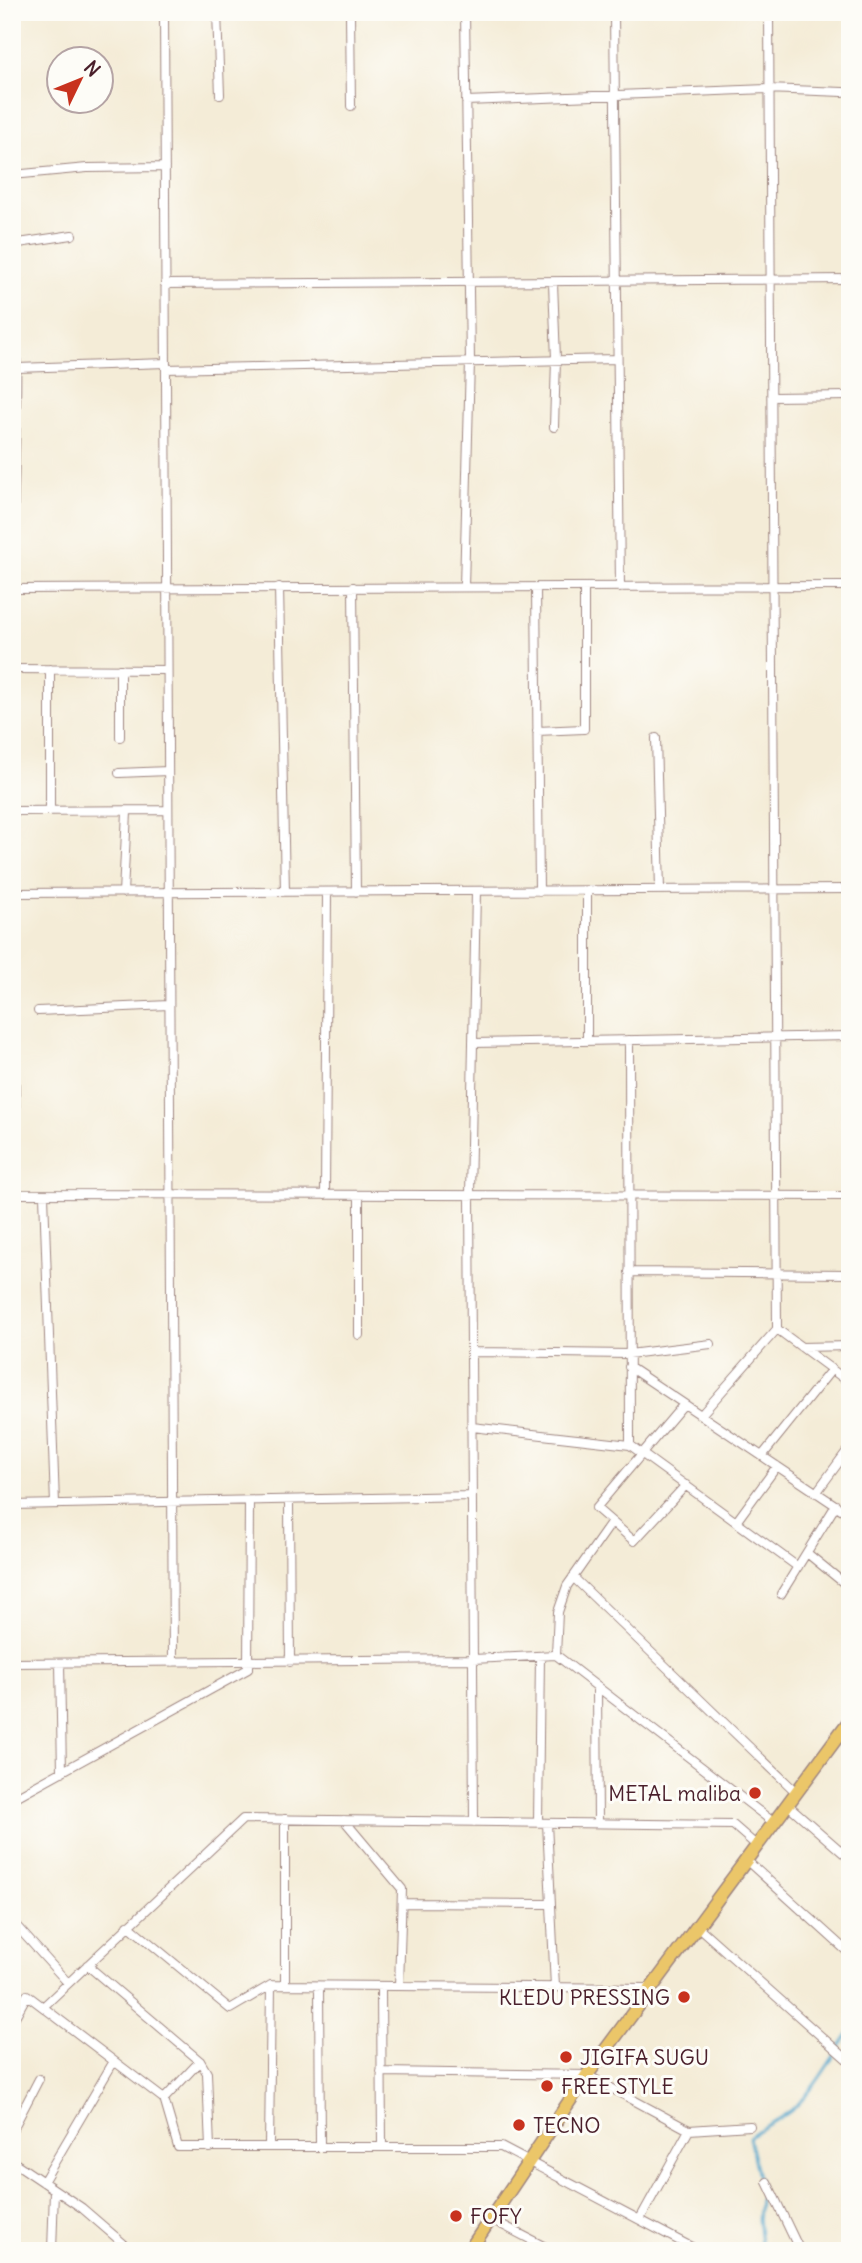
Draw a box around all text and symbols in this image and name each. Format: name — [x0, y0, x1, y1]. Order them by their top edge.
north arrow — [46, 46, 116, 116]
text: N — [79, 55, 106, 81]
place label: METAL maliba — [608, 1780, 741, 1807]
marker: METAL maliba — [747, 1785, 763, 1801]
place label: KLEDU PRESSING — [499, 1984, 670, 2011]
marker: KLEDU PRESSING — [676, 1989, 692, 2005]
place label: JIGIFA SUGU — [580, 2044, 709, 2071]
marker: JIGIFA SUGU — [558, 2049, 574, 2065]
place label: FREE STYLE — [561, 2073, 674, 2100]
marker: FREE STYLE — [539, 2078, 555, 2094]
place label: TECNO — [533, 2112, 601, 2139]
marker: TECNO — [511, 2117, 527, 2133]
place label: FOFY — [470, 2203, 522, 2230]
marker: FOFY — [448, 2208, 464, 2224]

